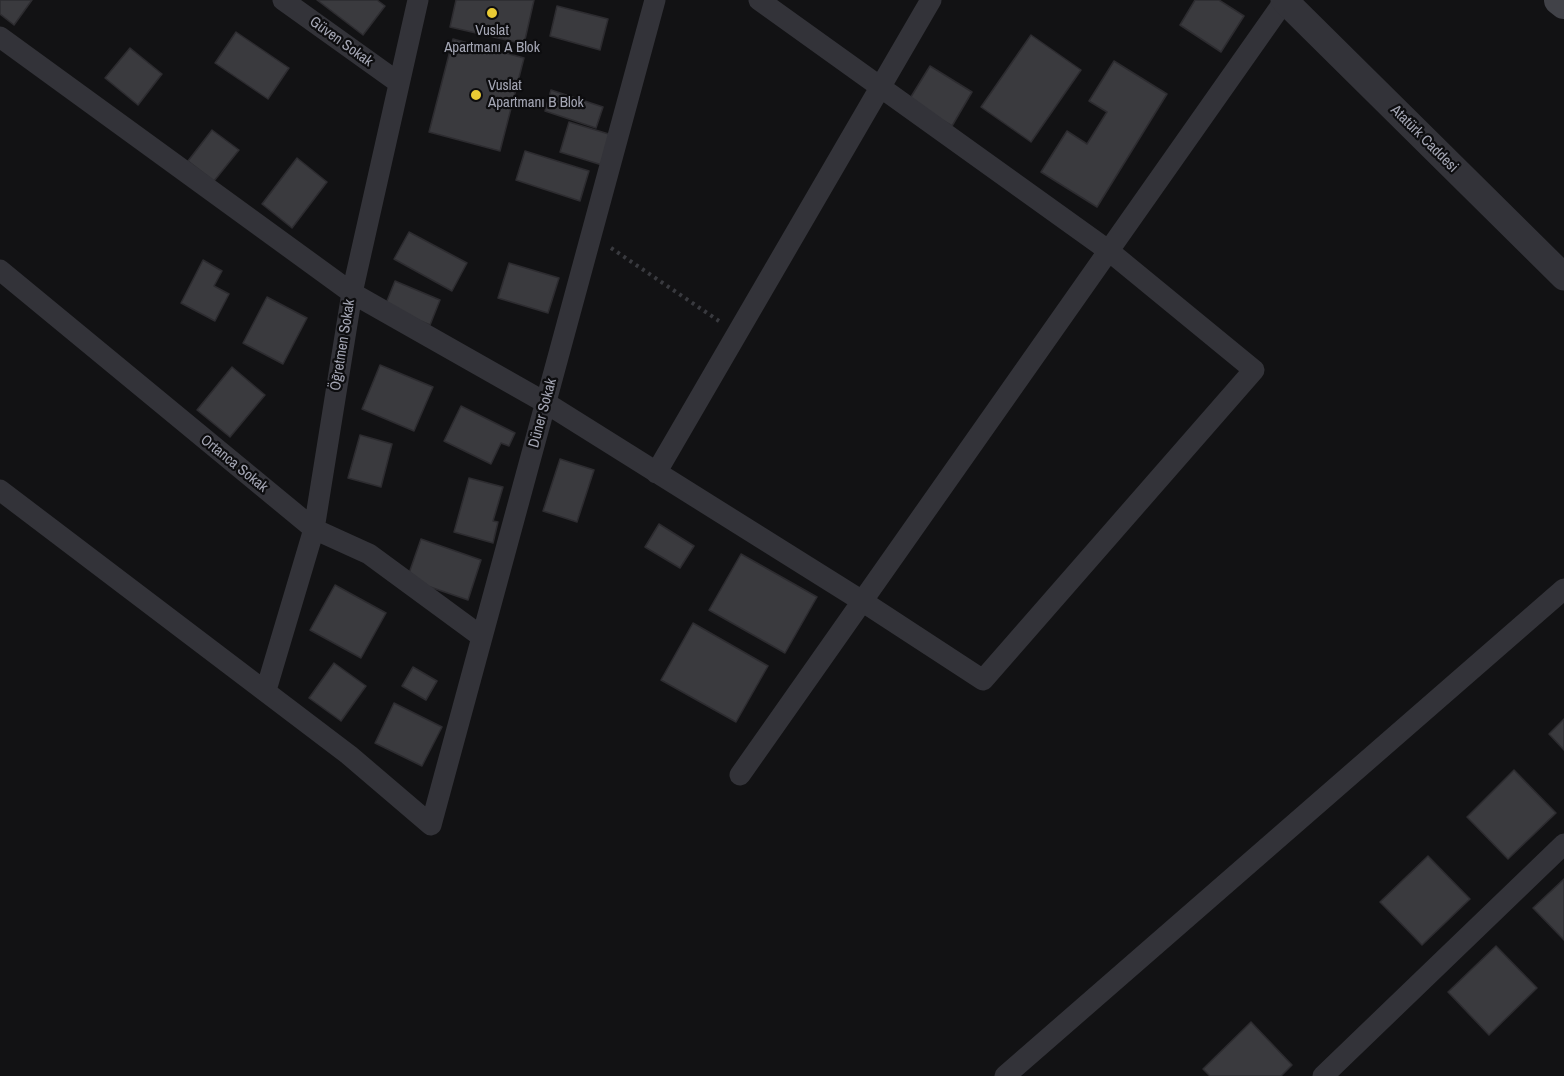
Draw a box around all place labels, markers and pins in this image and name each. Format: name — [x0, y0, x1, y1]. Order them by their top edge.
marker: Vuslat Apartmanı A Blok — [485, 6, 499, 20]
place label: Vuslat Apartmanı A Blok — [444, 22, 540, 57]
place label: Vuslat Apartmanı B Blok — [488, 77, 584, 112]
marker: Vuslat Apartmanı B Blok — [469, 88, 483, 102]

